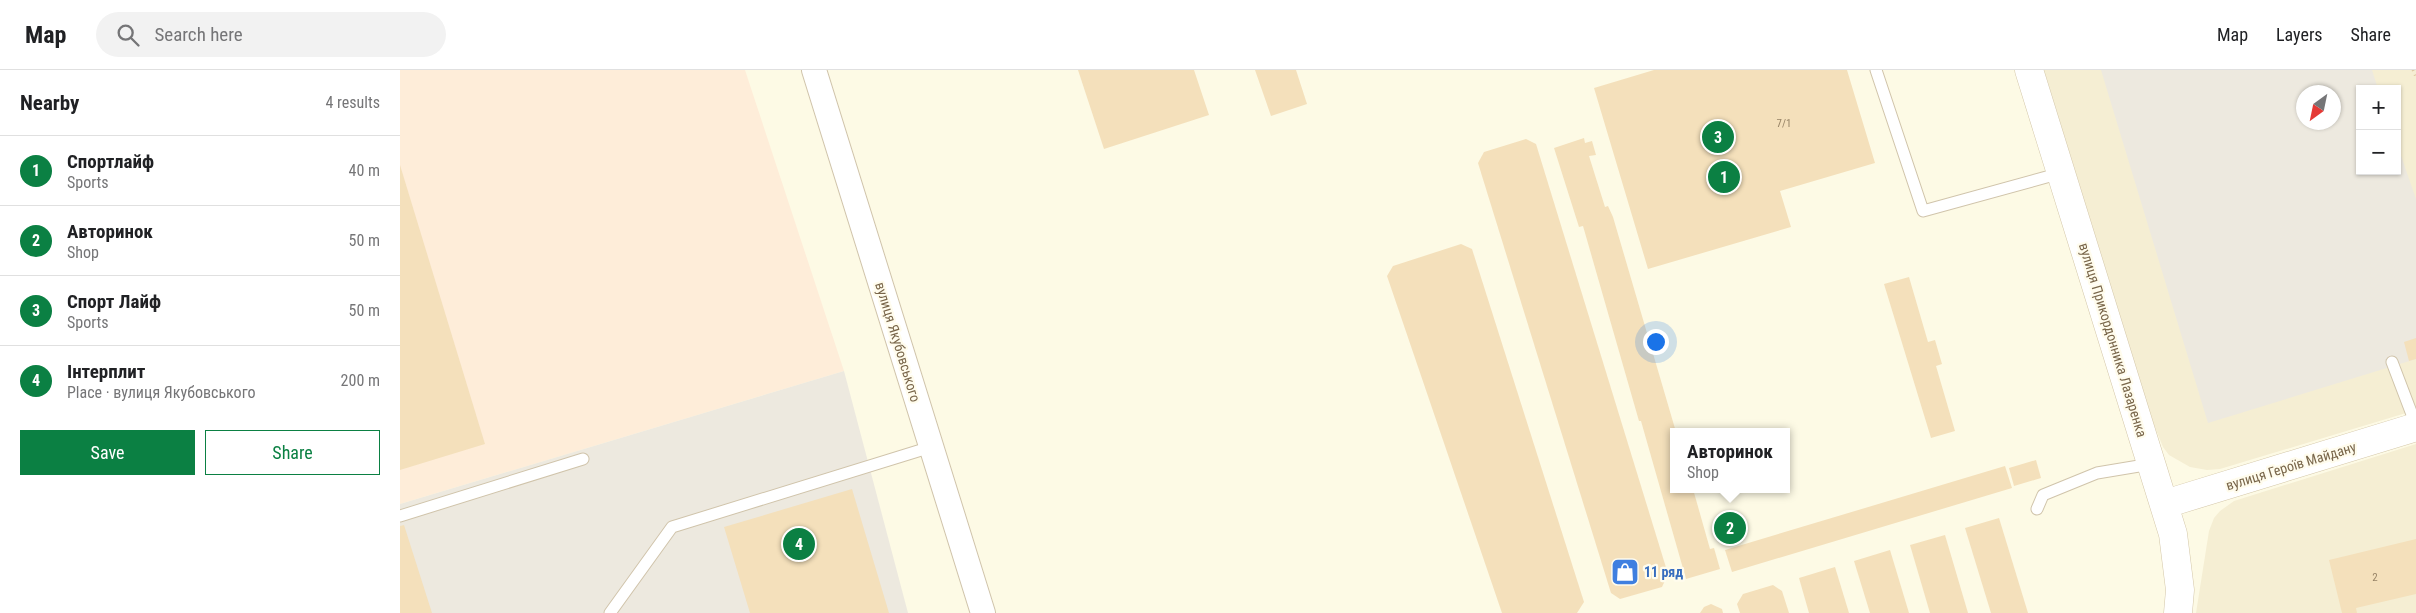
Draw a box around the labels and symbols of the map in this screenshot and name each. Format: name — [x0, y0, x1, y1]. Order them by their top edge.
north arrow — [2296, 85, 2341, 130]
house number: 7/1 — [1777, 117, 1791, 130]
pin: 3 — [1702, 118, 1734, 156]
pin: 1 — [1708, 158, 1740, 196]
street label: вулиця Прикордонника Лазаренка — [2076, 241, 2150, 439]
street label: вулиця Якубовського — [872, 280, 924, 404]
your location — [1643, 329, 1669, 355]
street label: вулиця Героїв Майдану — [2224, 439, 2358, 493]
pin: 2 — [1714, 509, 1746, 547]
pin: 4 — [783, 525, 815, 563]
shop icon: 11 ряд — [1610, 557, 1640, 587]
place label: 11 ряд — [1644, 564, 1683, 580]
house number: 2 — [2372, 571, 2378, 584]

